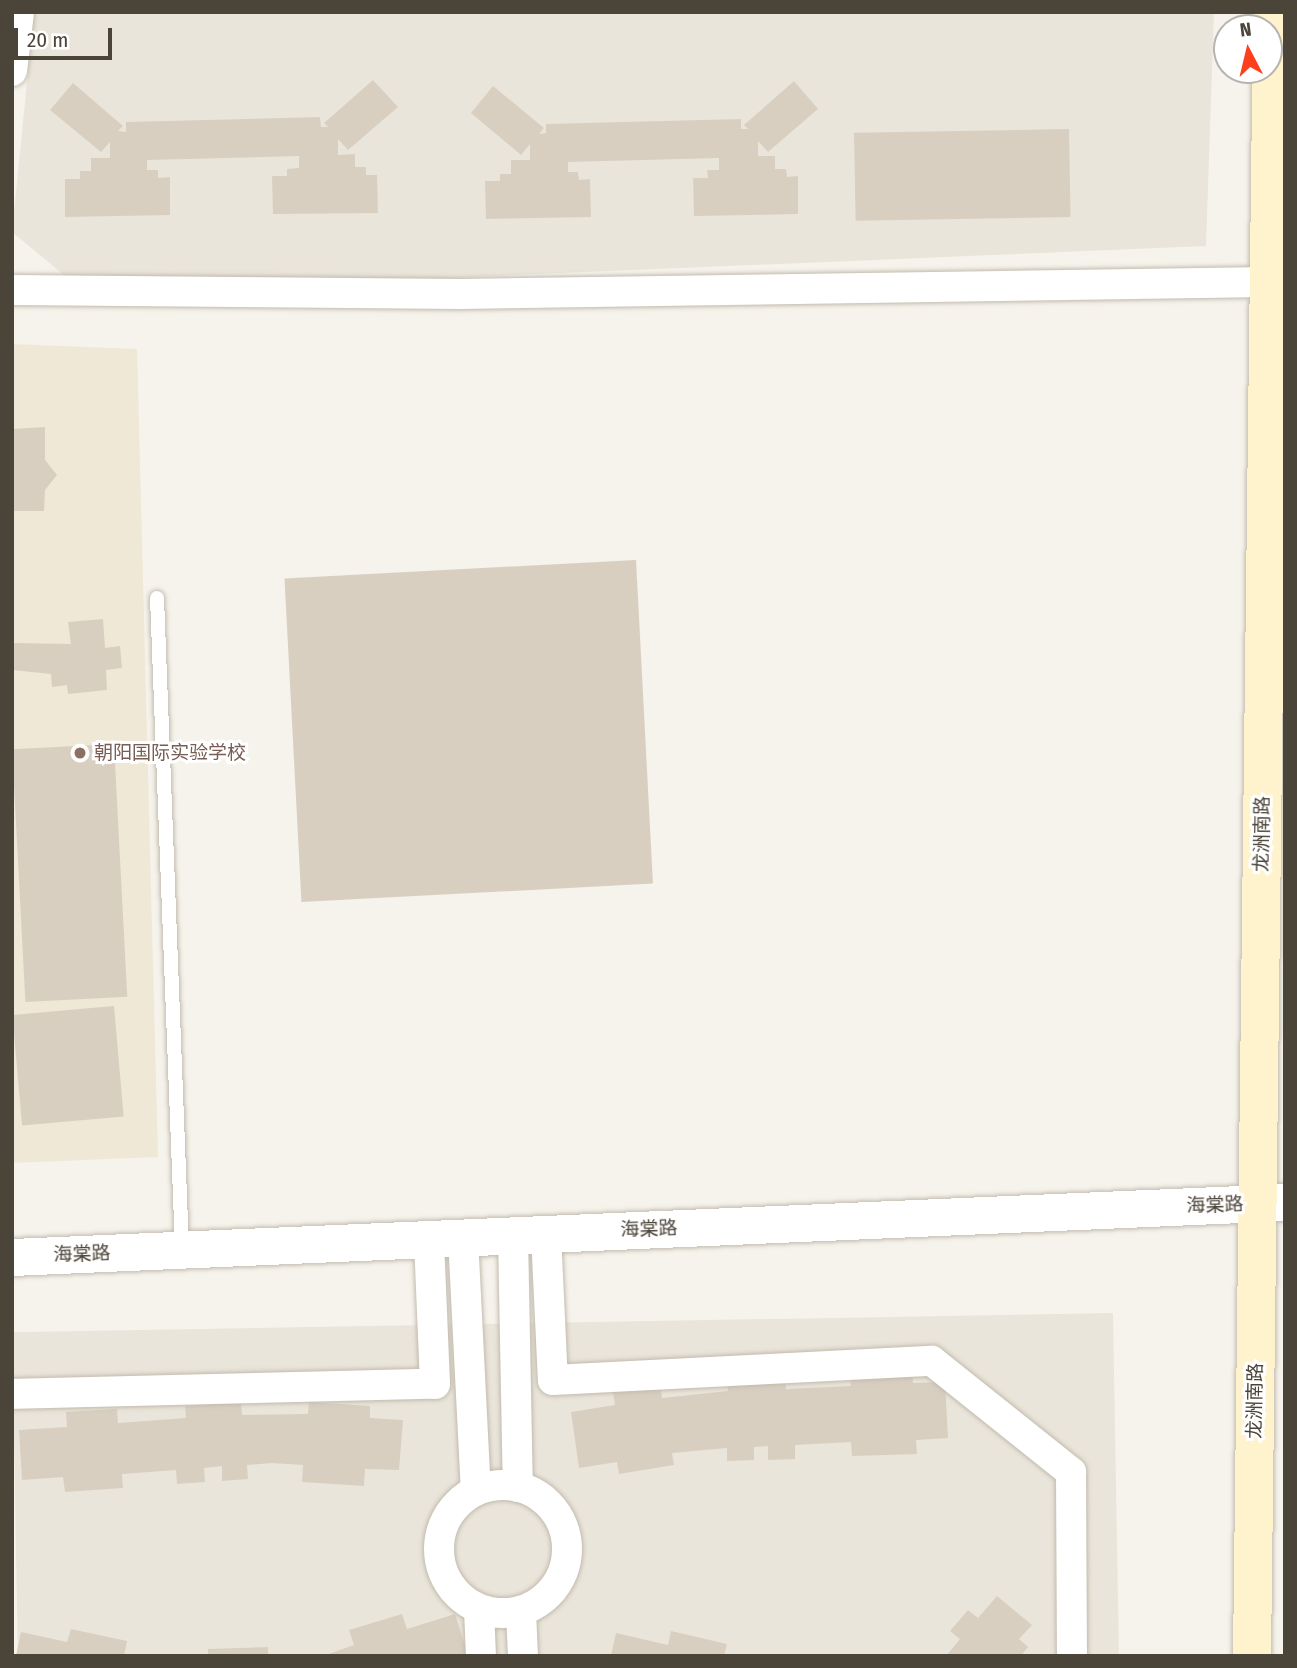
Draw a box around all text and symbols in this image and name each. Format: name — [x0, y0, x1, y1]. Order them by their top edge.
scale bar — [18, 14, 116, 58]
north arrow — [1213, 14, 1283, 84]
text: N — [1239, 18, 1253, 42]
text: 20 m — [27, 27, 68, 53]
place label: 朝阳国际实验学校 — [94, 742, 246, 764]
marker: 朝阳国际实验学校 — [72, 745, 88, 761]
street label: 龙洲南路 — [1250, 796, 1274, 872]
street label: 海棠路 — [1186, 1193, 1244, 1217]
street label: 海棠路 — [620, 1217, 678, 1241]
street label: 海棠路 — [53, 1242, 111, 1266]
street label: 龙洲南路 — [1243, 1363, 1267, 1439]

